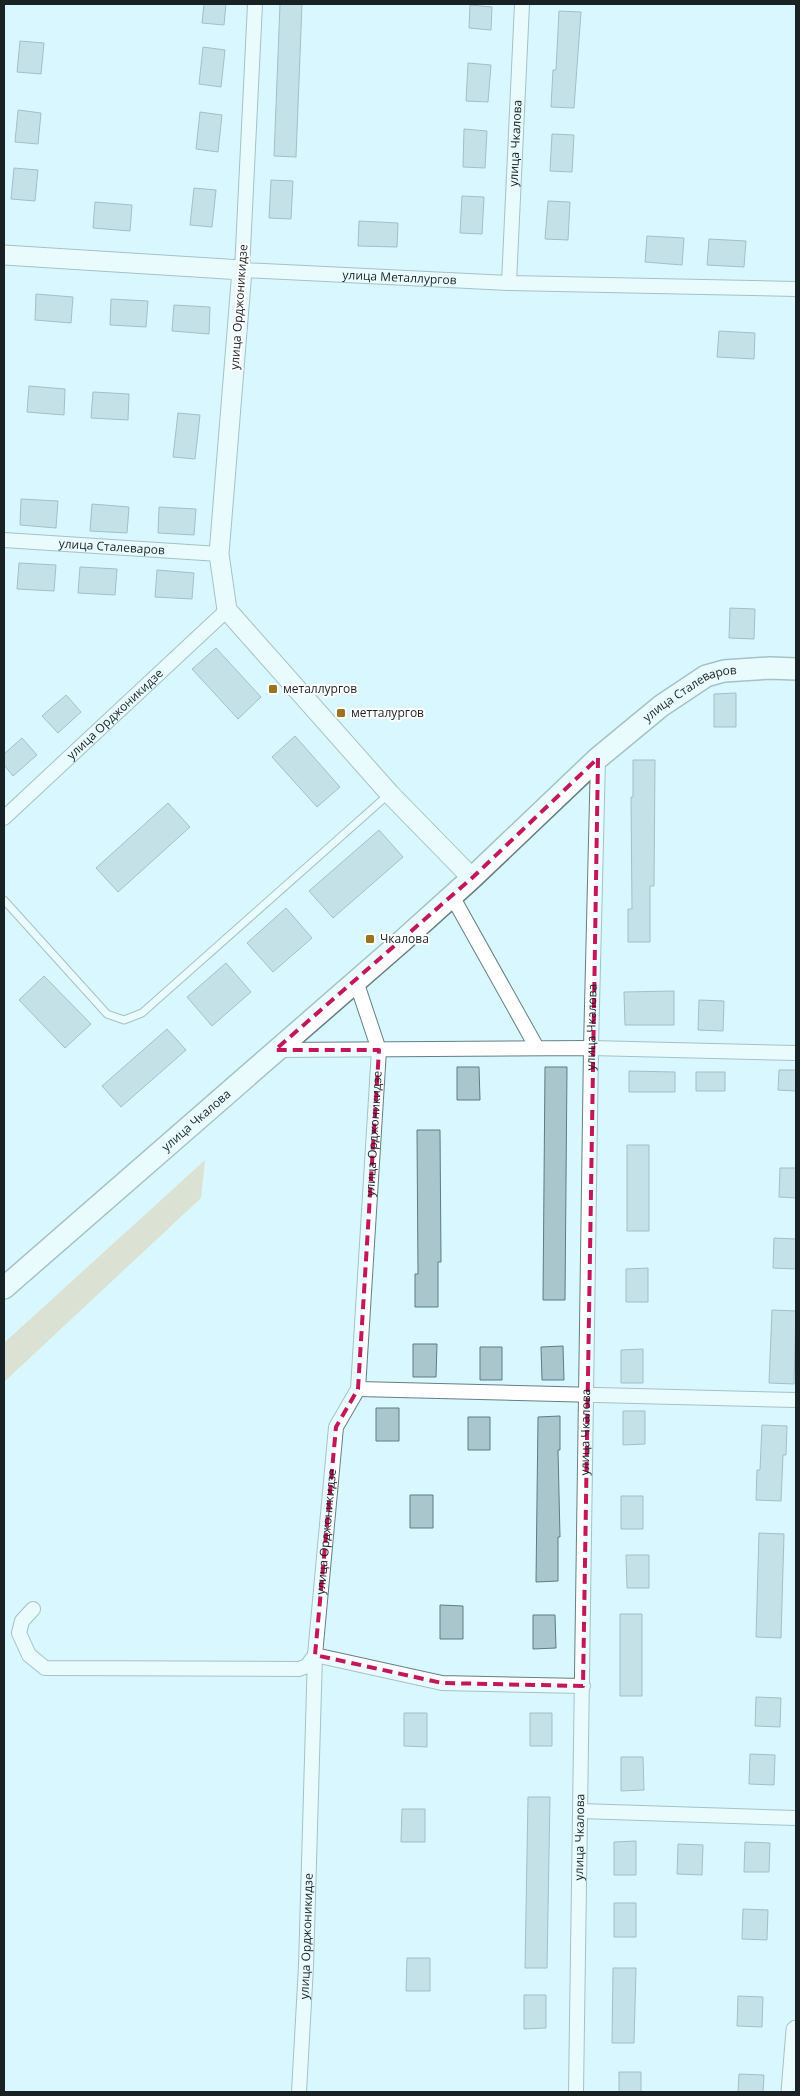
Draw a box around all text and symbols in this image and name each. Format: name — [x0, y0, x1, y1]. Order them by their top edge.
street label: улица Чкалова — [505, 99, 526, 187]
street label: улица Орджоникидзе — [226, 243, 251, 370]
street label: улица Металлургов — [342, 266, 457, 288]
street label: улица Сталеваров — [58, 535, 166, 558]
street label: улица Сталеваров — [639, 661, 737, 726]
street label: улица Орджоникидзе — [63, 665, 167, 763]
place label: металлургов — [283, 680, 357, 697]
marker: металлургов — [267, 683, 279, 695]
place label: метталургов — [351, 704, 424, 721]
marker: метталургов — [335, 707, 347, 719]
place label: Чкалова — [380, 930, 429, 947]
marker: Чкалова — [364, 933, 376, 945]
street label: улица Чкалова — [582, 984, 601, 1071]
street label: улица Орджоникидзе — [361, 1070, 386, 1197]
street label: улица Чкалова — [158, 1085, 234, 1155]
street label: улица Чкалова — [576, 1389, 594, 1476]
street label: улица Орджоникидзе — [312, 1468, 340, 1595]
street label: улица Чкалова — [570, 1794, 588, 1880]
street label: улица Орджоникидзе — [295, 1873, 317, 2000]

